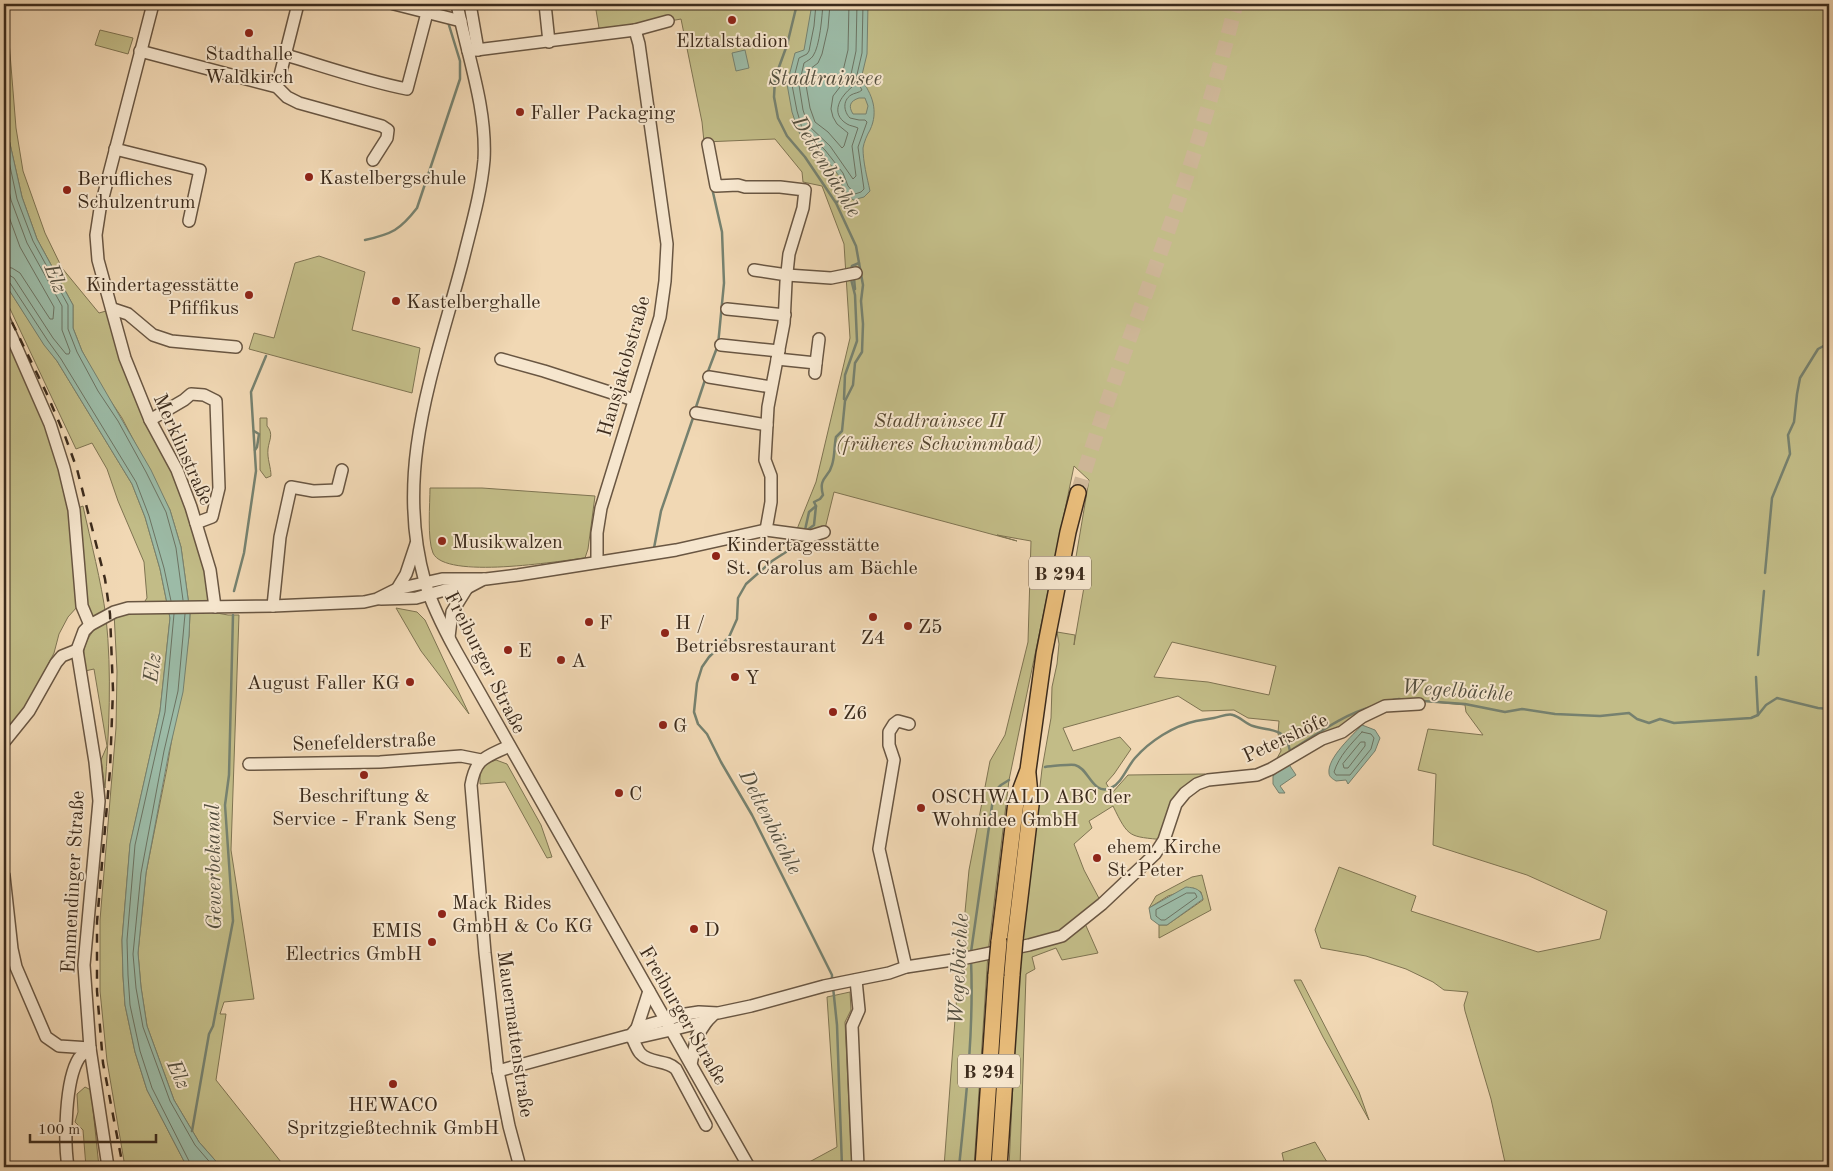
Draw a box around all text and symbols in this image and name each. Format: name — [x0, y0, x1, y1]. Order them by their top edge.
marker: Elztalstadion — [726, 14, 738, 26]
marker: Stadthalle Waldkirch — [243, 27, 255, 39]
place label: Elztalstadion — [676, 32, 788, 52]
place label: Stadthalle Waldkirch — [204, 45, 294, 88]
water label: Stadtrainsee — [768, 69, 882, 90]
place label: Faller Packaging — [530, 104, 676, 124]
marker: Faller Packaging — [514, 106, 526, 118]
water label: Dettenbächle — [787, 112, 864, 221]
place label: Kastelbergschule — [319, 169, 466, 189]
place label: Berufliches Schulzentrum — [77, 170, 196, 213]
marker: Kastelbergschule — [303, 171, 315, 183]
marker: Berufliches Schulzentrum — [61, 184, 73, 196]
water label: Elz — [39, 260, 70, 296]
place label: Kindertagesstätte Pfiffikus — [86, 276, 239, 319]
marker: Kindertagesstätte Pfiffikus — [243, 289, 255, 301]
place label: Kastelberghalle — [406, 293, 540, 313]
street label: Hansjakobstraße — [595, 294, 655, 439]
marker: Kastelberghalle — [390, 295, 402, 307]
street label: Merklinstraße — [149, 391, 216, 509]
park label: Stadtrainsee II (früheres Schwimmbad) — [836, 412, 1042, 455]
place label: Musikwalzen — [452, 533, 563, 553]
marker: Musikwalzen — [436, 535, 448, 547]
place label: Kindertagesstätte St. Carolus am Bächle — [726, 536, 918, 579]
marker: Kindertagesstätte St. Carolus am Bächle — [710, 550, 722, 562]
road number: B 294 — [1029, 556, 1091, 590]
street label: Freiburger Straße — [440, 589, 529, 737]
marker: Z4 — [867, 611, 879, 623]
place label: F — [599, 614, 613, 634]
place label: H / Betriebsrestaurant — [675, 614, 836, 657]
marker: F — [583, 616, 595, 628]
place label: Z5 — [918, 618, 943, 638]
marker: Z5 — [902, 620, 914, 632]
marker: H / Betriebsrestaurant — [659, 627, 671, 639]
place label: Z4 — [861, 629, 885, 649]
place label: E — [518, 642, 532, 662]
marker: E — [502, 644, 514, 656]
water label: Elz — [141, 652, 166, 685]
place label: A — [571, 652, 586, 672]
marker: A — [555, 654, 567, 666]
place label: Y — [745, 669, 760, 689]
marker: Y — [729, 671, 741, 683]
place label: August Faller KG — [247, 674, 400, 694]
marker: August Faller KG — [404, 676, 416, 688]
water label: Wegelbächle — [1400, 677, 1513, 706]
place label: Z6 — [843, 704, 868, 724]
marker: Z6 — [827, 706, 839, 718]
street label: Petershöfe — [1240, 710, 1332, 767]
place label: G — [673, 717, 687, 737]
marker: G — [657, 719, 669, 731]
street label: Senefelderstraße — [292, 730, 436, 756]
water label: Dettenbächle — [734, 766, 805, 878]
marker: Beschriftung & Service - Frank Seng — [358, 769, 370, 781]
place label: C — [629, 785, 642, 805]
place label: Beschriftung & Service - Frank Seng — [272, 787, 456, 830]
marker: C — [613, 787, 625, 799]
place label: OSCHWALD ABC der Wohnidee GmbH — [931, 788, 1131, 831]
street label: Emmendinger Straße — [59, 790, 89, 974]
marker: OSCHWALD ABC der Wohnidee GmbH — [915, 802, 927, 814]
water label: Gewerbekanal — [203, 804, 226, 930]
place label: ehem. Kirche St. Peter — [1107, 838, 1221, 881]
marker: ehem. Kirche St. Peter — [1091, 852, 1103, 864]
place label: Mack Rides GmbH & Co KG — [452, 894, 593, 937]
marker: Mack Rides GmbH & Co KG — [436, 908, 448, 920]
water label: Wegelbächle — [946, 913, 973, 1025]
place label: D — [704, 921, 720, 941]
place label: EMIS Electrics GmbH — [285, 922, 422, 965]
marker: D — [688, 923, 700, 935]
marker: EMIS Electrics GmbH — [426, 936, 438, 948]
street label: Freiburger Straße — [634, 943, 730, 1089]
street label: Mauermattenstraße — [492, 950, 536, 1119]
road number: B 294 — [958, 1054, 1020, 1088]
water label: Elz — [162, 1056, 193, 1093]
marker: HEWACO Spritzgießtechnik GmbH — [387, 1078, 399, 1090]
place label: HEWACO Spritzgießtechnik GmbH — [287, 1096, 499, 1139]
scale bar — [30, 1111, 156, 1143]
text: 100 m — [38, 1123, 80, 1138]

